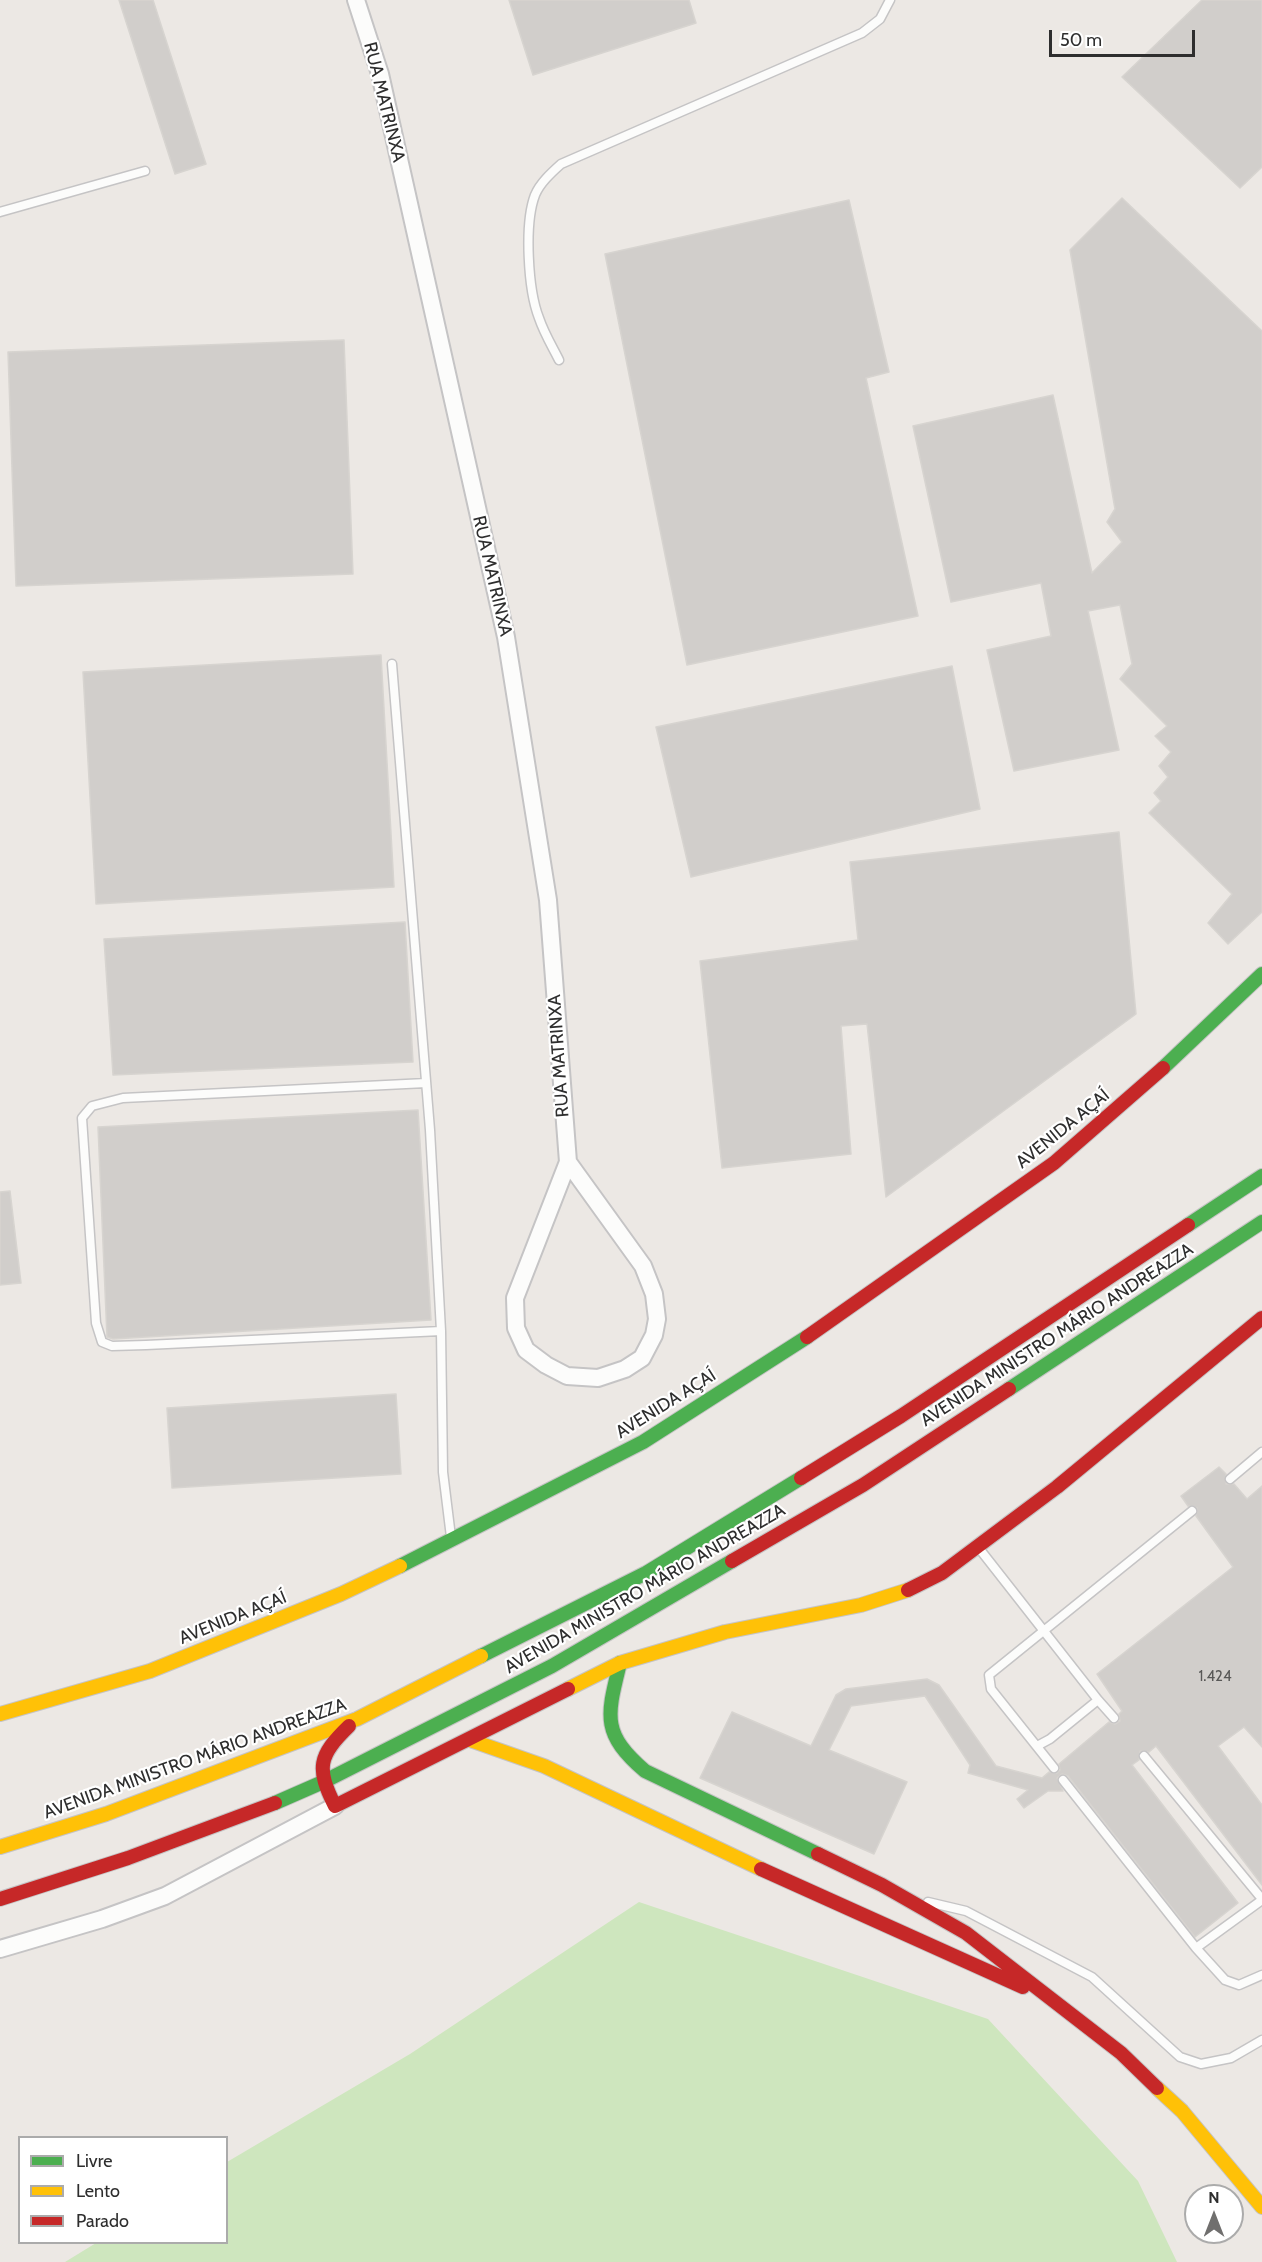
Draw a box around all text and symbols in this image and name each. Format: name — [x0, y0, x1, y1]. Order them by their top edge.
scale bar — [1052, 18, 1198, 56]
text: 50 m — [1060, 29, 1102, 51]
street label: RUA MATRINXA — [359, 40, 409, 164]
street label: RUA MATRINXA — [468, 514, 516, 638]
street label: RUA MATRINXA — [544, 994, 574, 1118]
street label: AVENIDA AÇAÍ — [1012, 1085, 1114, 1173]
street label: AVENIDA MINISTRO MÁRIO ANDREAZZA — [917, 1239, 1197, 1431]
street label: AVENIDA AÇAÍ — [612, 1365, 720, 1443]
street label: AVENIDA MINISTRO MÁRIO ANDREAZZA — [501, 1500, 789, 1678]
street label: AVENIDA AÇAÍ — [176, 1587, 290, 1649]
house number: 1.424 — [1198, 1668, 1232, 1686]
street label: AVENIDA MINISTRO MÁRIO ANDREAZZA — [41, 1694, 349, 1824]
legend — [18, 2136, 228, 2244]
text: Livre — [76, 2150, 112, 2172]
text: Lento — [76, 2180, 120, 2202]
north arrow — [1184, 2184, 1244, 2244]
text: N — [1208, 2188, 1220, 2207]
text: Parado — [76, 2210, 129, 2232]

